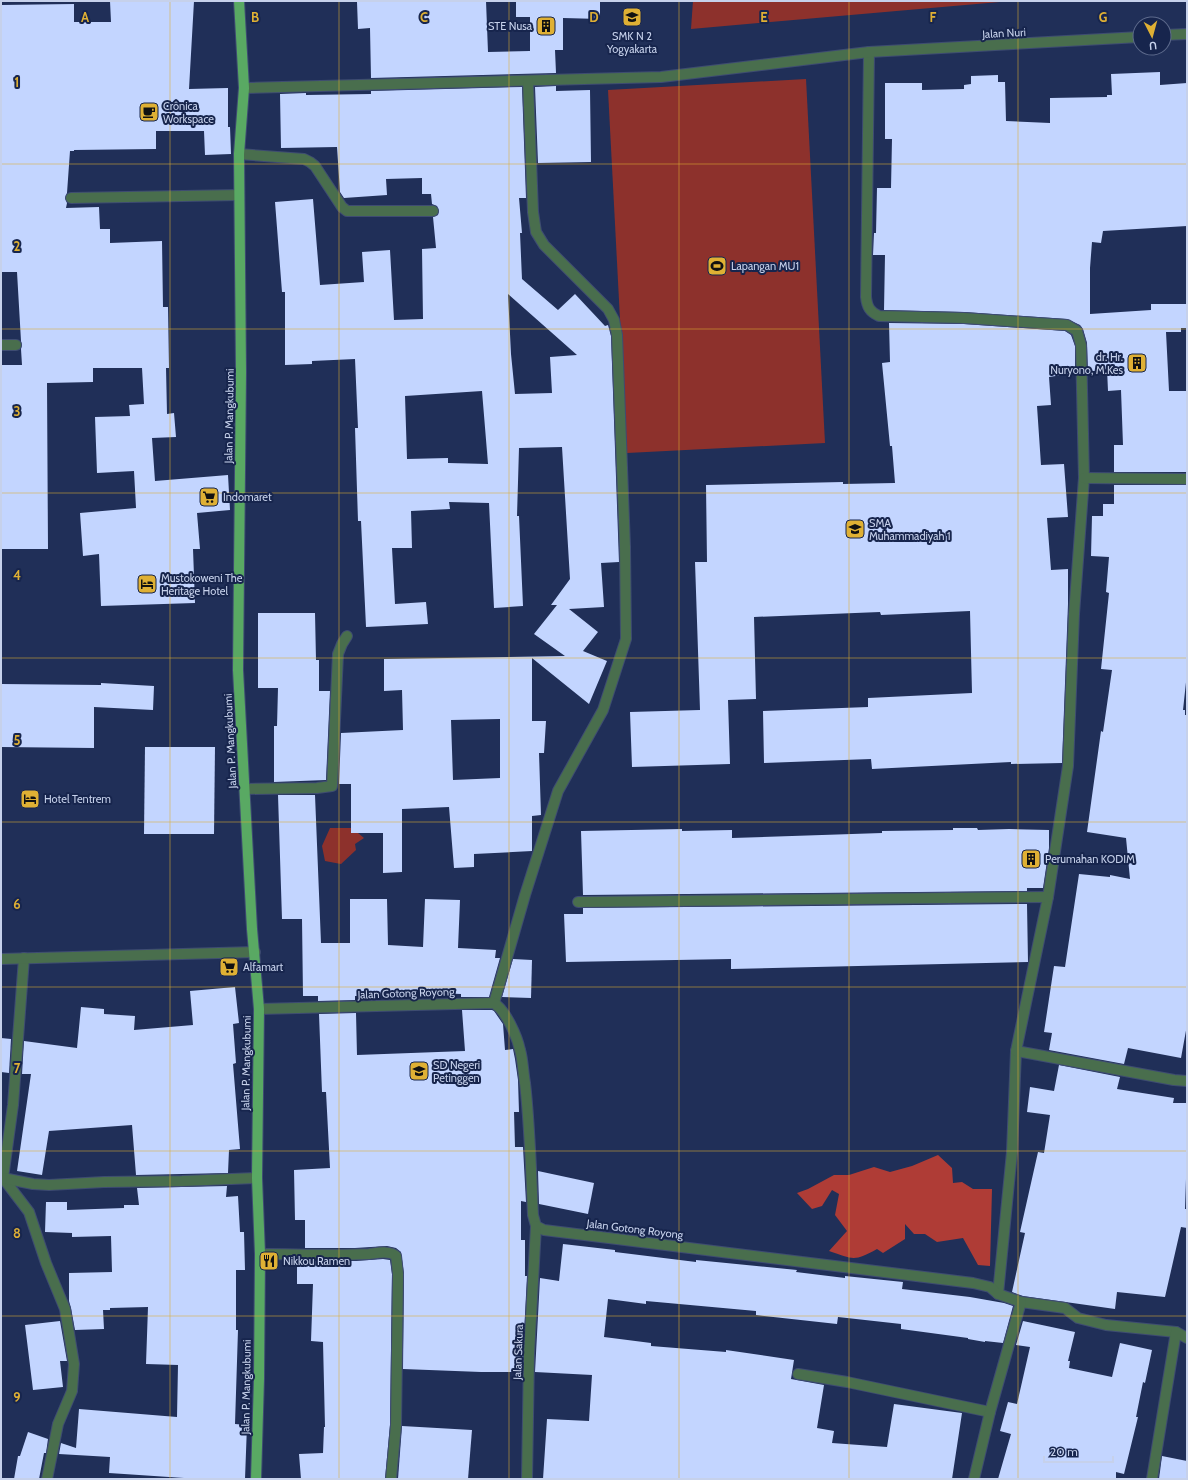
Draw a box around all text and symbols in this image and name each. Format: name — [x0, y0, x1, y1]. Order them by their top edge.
school or university icon: SMK N 2 Yogyakarta — [621, 6, 643, 28]
text: A — [81, 9, 90, 25]
text: B — [251, 9, 259, 25]
text: C — [420, 9, 428, 25]
text: D — [589, 9, 599, 25]
text: E — [760, 9, 768, 25]
text: F — [930, 9, 937, 25]
text: G — [1099, 9, 1108, 25]
building icon: STE Nusa — [535, 15, 557, 37]
north arrow — [1132, 16, 1172, 56]
place label: STE Nusa — [488, 19, 533, 33]
street label: Jalan Nuri — [981, 25, 1026, 41]
place label: SMK N 2 Yogyakarta — [606, 29, 658, 56]
text: U — [1148, 39, 1158, 53]
text: 1 — [15, 74, 19, 90]
place label: Crônica Workspace — [163, 99, 214, 126]
cafe icon: Crônica Workspace — [138, 101, 160, 123]
text: 2 — [14, 238, 21, 254]
sports icon: Lapangan MU1 — [706, 255, 728, 277]
place label: Lapangan MU1 — [731, 259, 799, 273]
place label: dr. Hr. Nuryono, M.Kes — [1050, 350, 1123, 377]
building icon: dr. Hr. Nuryono, M.Kes — [1126, 352, 1148, 374]
street label: Jalan P. Mangkubumi — [221, 368, 237, 465]
text: 3 — [13, 403, 21, 419]
supermarket icon: Indomaret — [198, 486, 220, 508]
place label: Indomaret — [223, 490, 272, 504]
place label: SMA Muhammadiyah 1 — [869, 516, 951, 543]
school or university icon: SMA Muhammadiyah 1 — [844, 518, 866, 540]
text: 4 — [13, 567, 21, 583]
place label: Mustokoweni The Heritage Hotel — [161, 571, 243, 598]
hotel icon: Mustokoweni The Heritage Hotel — [136, 573, 158, 595]
street label: Jalan P. Mangkubumi — [221, 693, 240, 790]
text: 5 — [14, 732, 21, 748]
hotel icon: Hotel Tentrem — [19, 788, 41, 810]
place label: Hotel Tentrem — [44, 792, 111, 806]
building icon: Perumahan KODIM — [1020, 848, 1042, 870]
place label: Perumahan KODIM — [1045, 852, 1135, 866]
text: 6 — [13, 896, 21, 912]
supermarket icon: Alfamart — [218, 956, 240, 978]
place label: Alfamart — [243, 960, 284, 974]
street label: Jalan Gotong Royong — [356, 984, 455, 1002]
street label: Jalan P. Mangkubumi — [238, 1015, 254, 1112]
place label: SD Negeri Petinggen — [433, 1058, 480, 1085]
text: 7 — [14, 1060, 21, 1076]
school or university icon: SD Negeri Petinggen — [408, 1060, 430, 1082]
street label: Jalan Gotong Royong — [585, 1216, 685, 1242]
text: 8 — [13, 1225, 21, 1241]
restaurant icon: Nikkou Ramen — [258, 1250, 280, 1272]
place label: Nikkou Ramen — [283, 1254, 350, 1268]
street label: Jalan Sakura — [510, 1323, 526, 1381]
street label: Jalan P. Mangkubumi — [238, 1339, 254, 1436]
text: 9 — [13, 1389, 21, 1405]
scale bar — [1044, 1438, 1113, 1464]
text: 20 m — [1050, 1444, 1078, 1459]

